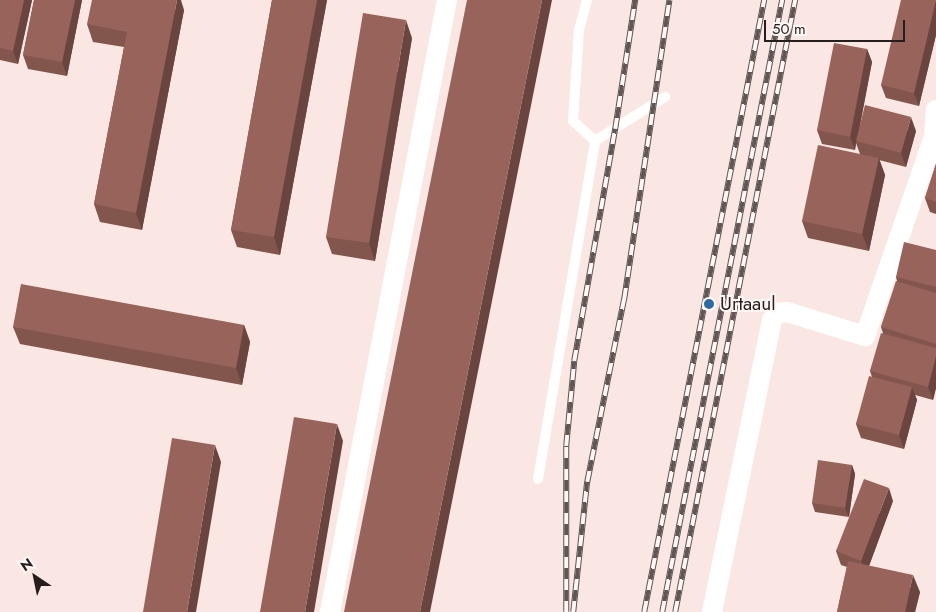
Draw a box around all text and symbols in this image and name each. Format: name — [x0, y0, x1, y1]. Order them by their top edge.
scale bar — [766, 10, 907, 42]
text: 50 m — [772, 18, 806, 40]
place label: Urtaaul — [720, 293, 776, 315]
marker: Urtaaul — [702, 297, 716, 311]
north arrow — [10, 552, 60, 602]
text: N — [16, 553, 37, 576]

